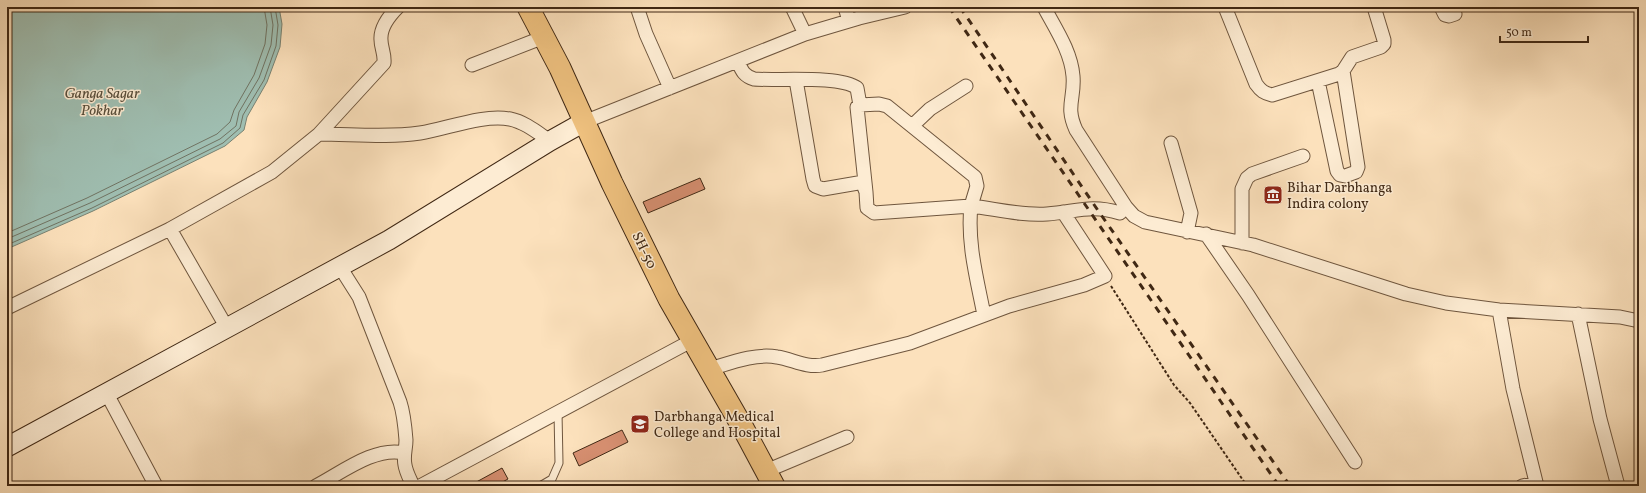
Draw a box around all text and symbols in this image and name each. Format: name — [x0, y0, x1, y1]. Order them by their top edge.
scale bar — [1500, 18, 1588, 44]
text: 50 m — [1506, 25, 1532, 41]
water label: Ganga Sagar Pokhar — [64, 84, 140, 122]
place label: Bihar Darbhanga Indira colony — [1287, 179, 1392, 214]
museum icon: Bihar Darbhanga Indira colony — [1262, 184, 1284, 206]
street label: SH-50 — [627, 229, 661, 272]
place label: Darbhanga Medical College and Hospital — [654, 408, 780, 443]
school or university icon: Darbhanga Medical College and Hospital — [629, 413, 651, 435]

